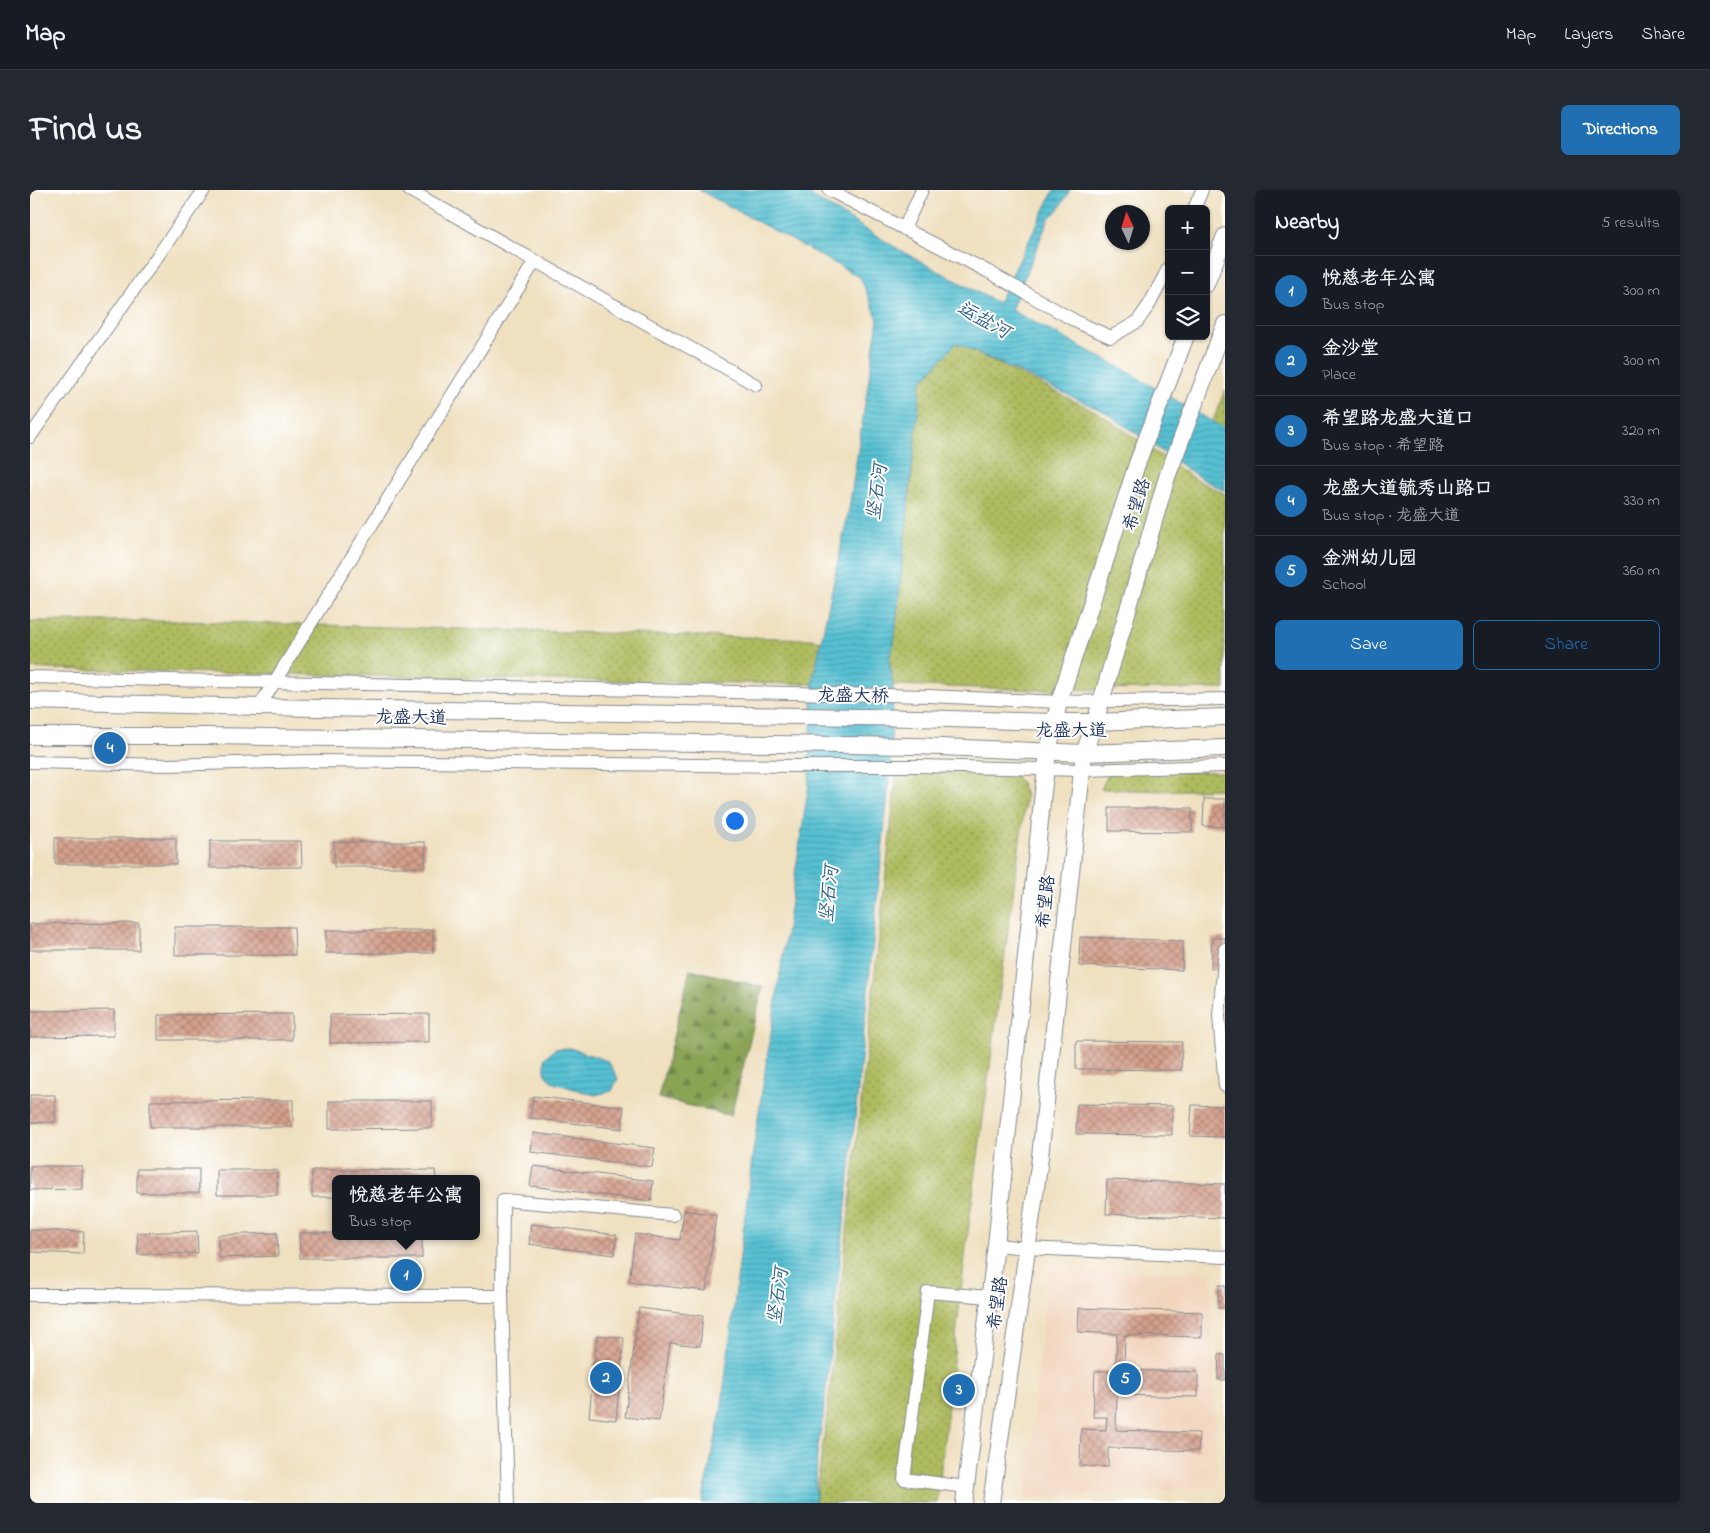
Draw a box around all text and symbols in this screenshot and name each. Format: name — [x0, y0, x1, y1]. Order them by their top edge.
text: Map — [25, 17, 66, 52]
text: Map — [1506, 22, 1536, 48]
text: Layers — [1564, 22, 1614, 48]
text: Share — [1642, 22, 1685, 48]
text: Find us — [30, 105, 142, 156]
button: Directions — [1561, 105, 1680, 155]
north arrow — [1105, 205, 1150, 250]
map controls — [1165, 205, 1210, 340]
button: + — [1165, 205, 1210, 250]
text: Nearby — [1275, 208, 1339, 238]
text: 5 results — [1601, 211, 1660, 235]
button: − — [1165, 250, 1210, 295]
text: 悦慈老年公寓 — [1322, 266, 1436, 293]
text: 1 — [1288, 279, 1294, 303]
text: 300 m — [1623, 279, 1660, 303]
text: Bus stop — [1322, 293, 1385, 317]
water label: 运盐河 — [952, 295, 1017, 348]
button: layers — [1165, 295, 1210, 340]
text: 金沙堂 — [1322, 336, 1379, 363]
text: 2 — [1287, 349, 1295, 373]
text: 300 m — [1623, 349, 1660, 373]
text: Place — [1322, 363, 1356, 387]
text: 希望路龙盛大道口 — [1322, 406, 1474, 433]
text: 3 — [1288, 419, 1294, 443]
text: 320 m — [1622, 419, 1660, 443]
text: Bus stop · 希望路 — [1322, 434, 1444, 458]
water label: 竖石河 — [861, 459, 896, 522]
street label: 希望路 — [1118, 475, 1158, 535]
text: 龙盛大道毓秀山路口 — [1322, 476, 1493, 503]
text: 4 — [1288, 489, 1294, 513]
text: 330 m — [1623, 489, 1660, 513]
text: Bus stop · 龙盛大道 — [1322, 504, 1460, 528]
text: 金洲幼儿园 — [1322, 546, 1417, 573]
text: 5 — [1286, 559, 1296, 583]
text: 360 m — [1623, 559, 1660, 583]
text: School — [1322, 573, 1366, 597]
button: Save — [1275, 620, 1463, 670]
button: Share — [1473, 620, 1660, 670]
street label: 龙盛大桥 — [817, 683, 889, 711]
street label: 龙盛大道 — [375, 705, 447, 733]
street label: 龙盛大道 — [1035, 719, 1107, 745]
pin: 4 — [94, 729, 126, 767]
your location — [722, 808, 748, 834]
water label: 竖石河 — [814, 861, 847, 924]
street label: 希望路 — [1031, 874, 1063, 930]
popup — [332, 1175, 480, 1240]
text: 悦慈老年公寓 — [349, 1183, 463, 1210]
text: Bus stop — [349, 1210, 412, 1234]
pin: 1 — [390, 1256, 422, 1294]
water label: 竖石河 — [762, 1263, 797, 1326]
street label: 希望路 — [982, 1274, 1016, 1332]
pin: 2 — [590, 1359, 622, 1397]
pin: 5 — [1109, 1360, 1141, 1398]
pin: 3 — [943, 1371, 975, 1409]

